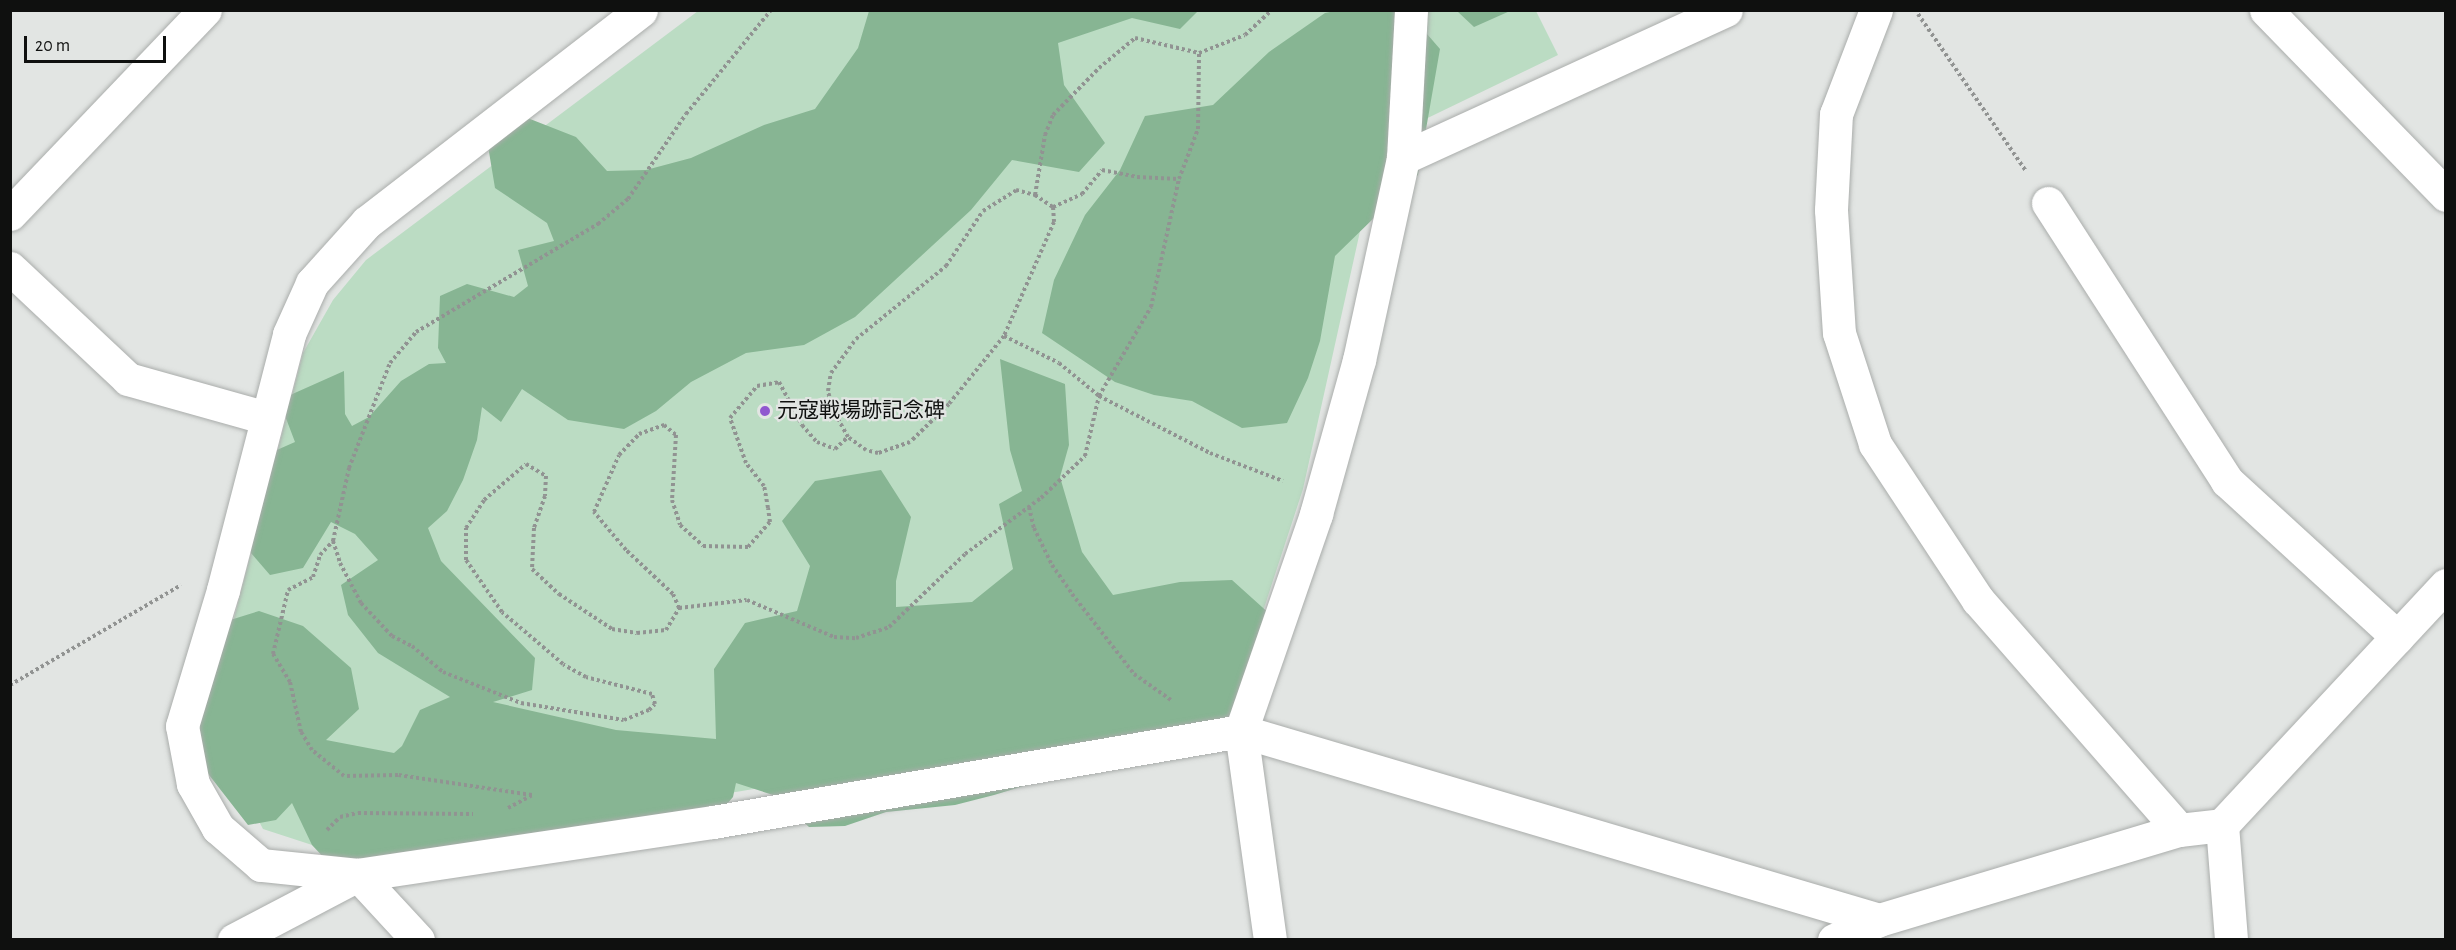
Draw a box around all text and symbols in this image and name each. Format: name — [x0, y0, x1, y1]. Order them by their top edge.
scale bar — [27, 24, 170, 62]
text: 20 m — [35, 37, 70, 55]
place label: 元寇戦場跡記念碑 — [777, 398, 945, 424]
marker: 元寇戦場跡記念碑 — [758, 404, 772, 418]

